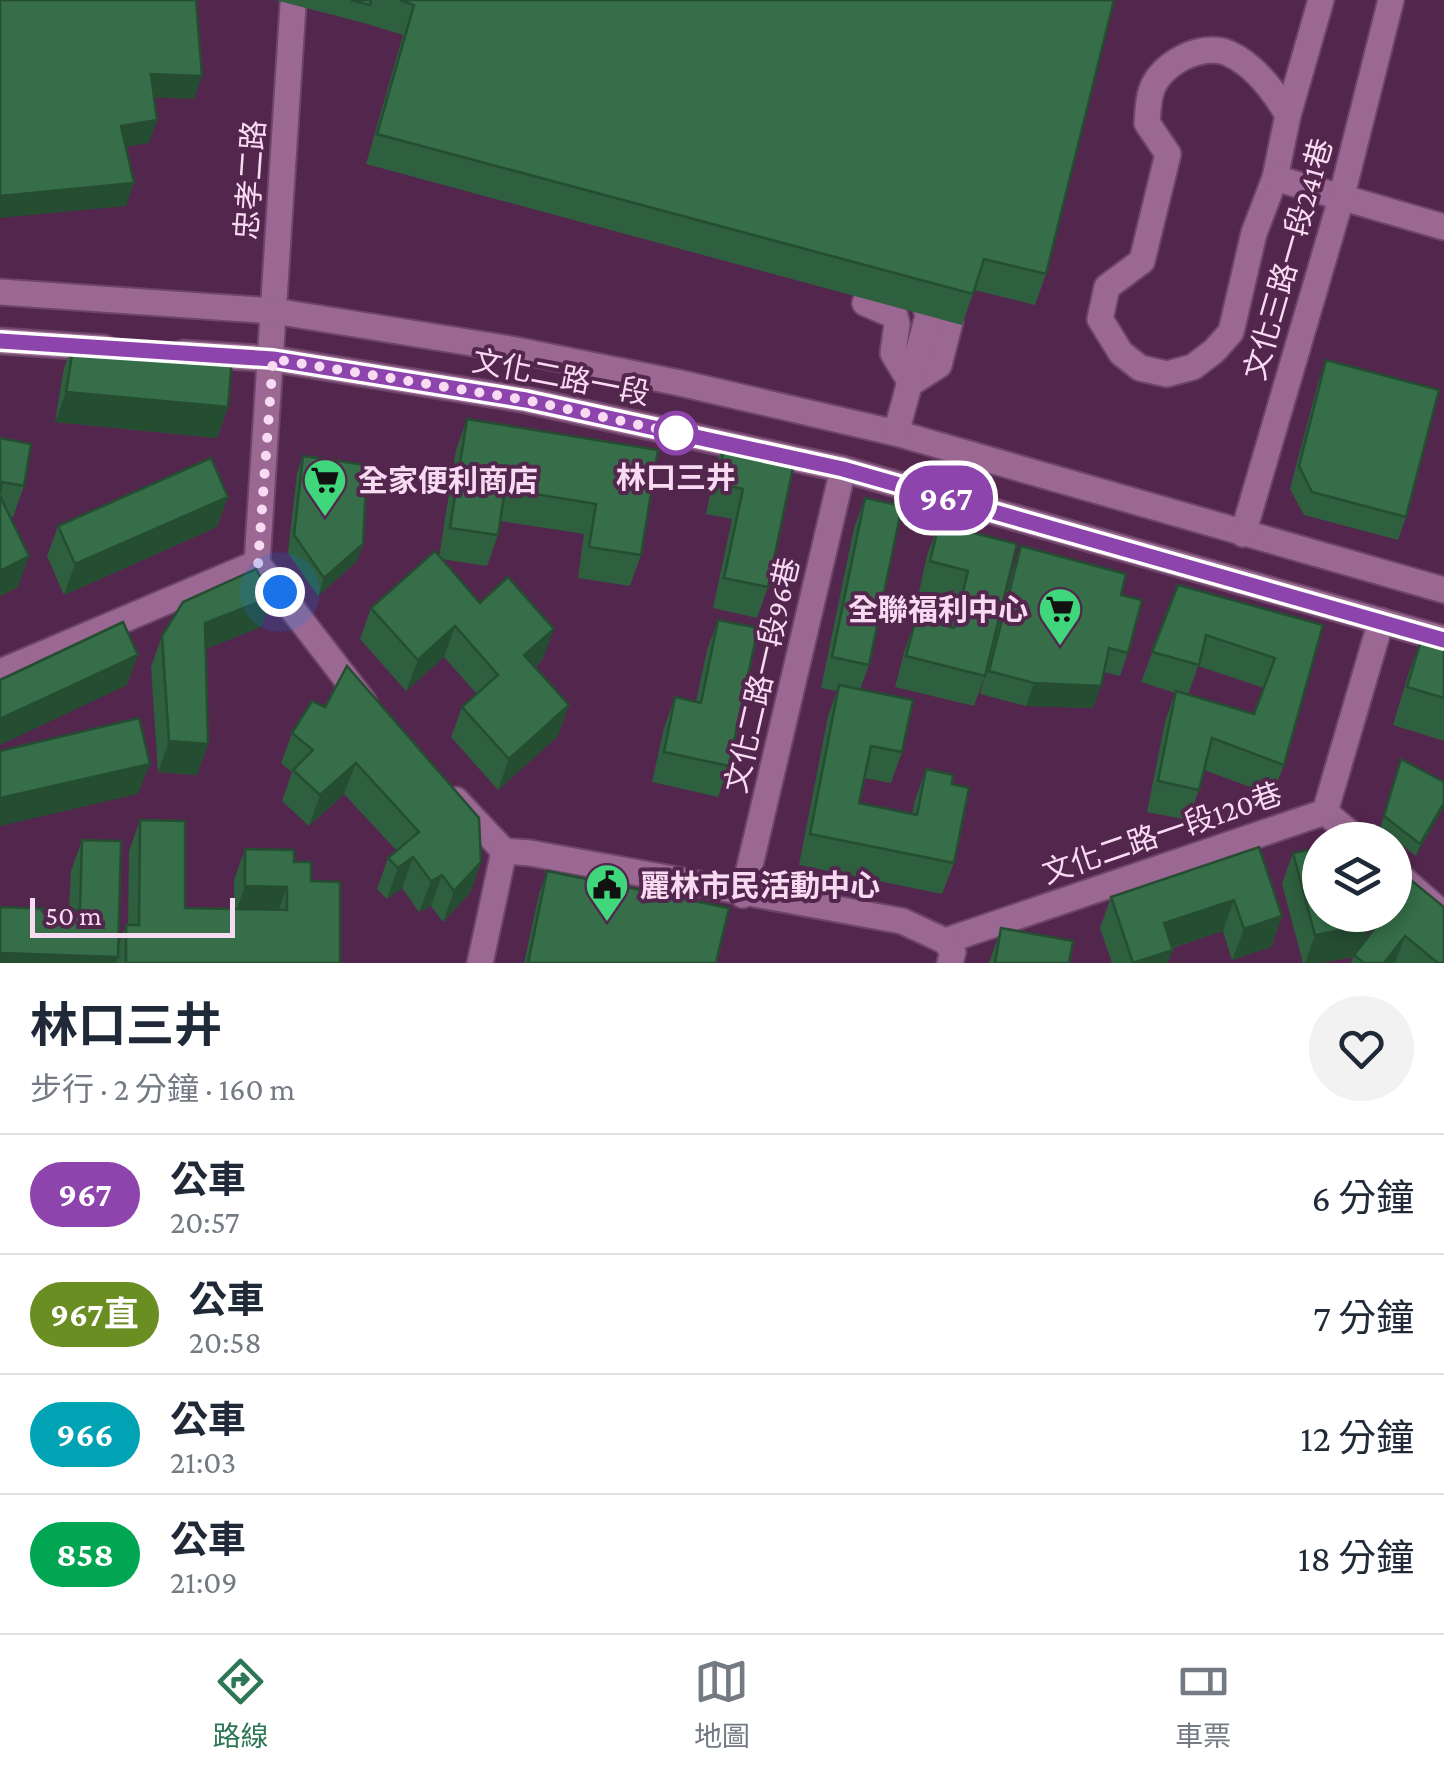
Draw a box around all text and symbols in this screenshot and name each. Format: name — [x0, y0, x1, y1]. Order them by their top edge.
street label: 忠孝二路 — [229, 119, 271, 241]
street label: 文化三路一段241巷 — [1238, 134, 1338, 384]
street label: 文化二路一段 — [470, 344, 652, 410]
marker: 林口三井 — [655, 412, 697, 454]
supermarket icon: 全家便利商店 — [302, 457, 348, 518]
place label: 林口三井 — [616, 461, 736, 494]
place label: 全家便利商店 — [358, 464, 538, 497]
line badge: 967 — [888, 466, 1004, 530]
text: 967 — [919, 479, 973, 518]
street label: 文化二路一段96巷 — [719, 554, 805, 796]
your location — [255, 567, 305, 617]
supermarket icon: 全聯福利中心 — [1037, 586, 1083, 647]
place label: 全聯福利中心 — [848, 593, 1028, 626]
street label: 文化二路一段120巷 — [1038, 777, 1286, 889]
map controls — [1302, 822, 1412, 932]
button: layers — [1302, 822, 1412, 932]
public building icon: 麗林市民活動中心 — [584, 862, 630, 923]
place label: 麗林市民活動中心 — [640, 869, 880, 902]
scale bar — [30, 893, 235, 938]
text: 50 m — [45, 900, 102, 931]
button: heart — [1309, 996, 1414, 1101]
text: 林口三井 — [30, 999, 222, 1052]
text: 步行 · 2 分鐘 · 160 m — [30, 1071, 295, 1107]
text: 公車 — [170, 1159, 246, 1201]
text: 967 — [58, 1175, 112, 1214]
text: 6 分鐘 — [1312, 1177, 1414, 1219]
text: 20:57 — [170, 1204, 240, 1240]
text: 公車 — [189, 1279, 265, 1321]
text: 967直 — [50, 1295, 139, 1334]
text: 7 分鐘 — [1313, 1297, 1414, 1339]
text: 20:58 — [189, 1324, 262, 1360]
text: 公車 — [170, 1399, 246, 1441]
text: 966 — [56, 1415, 114, 1454]
text: 12 分鐘 — [1300, 1417, 1414, 1459]
text: 21:03 — [170, 1444, 236, 1480]
text: 公車 — [170, 1519, 246, 1561]
text: 858 — [56, 1535, 114, 1574]
text: 18 分鐘 — [1298, 1537, 1414, 1579]
text: 21:09 — [170, 1564, 238, 1600]
tab: 路線 — [213, 1654, 269, 1754]
tab: 地圖 — [694, 1654, 750, 1754]
tab: 車票 — [1175, 1654, 1231, 1754]

